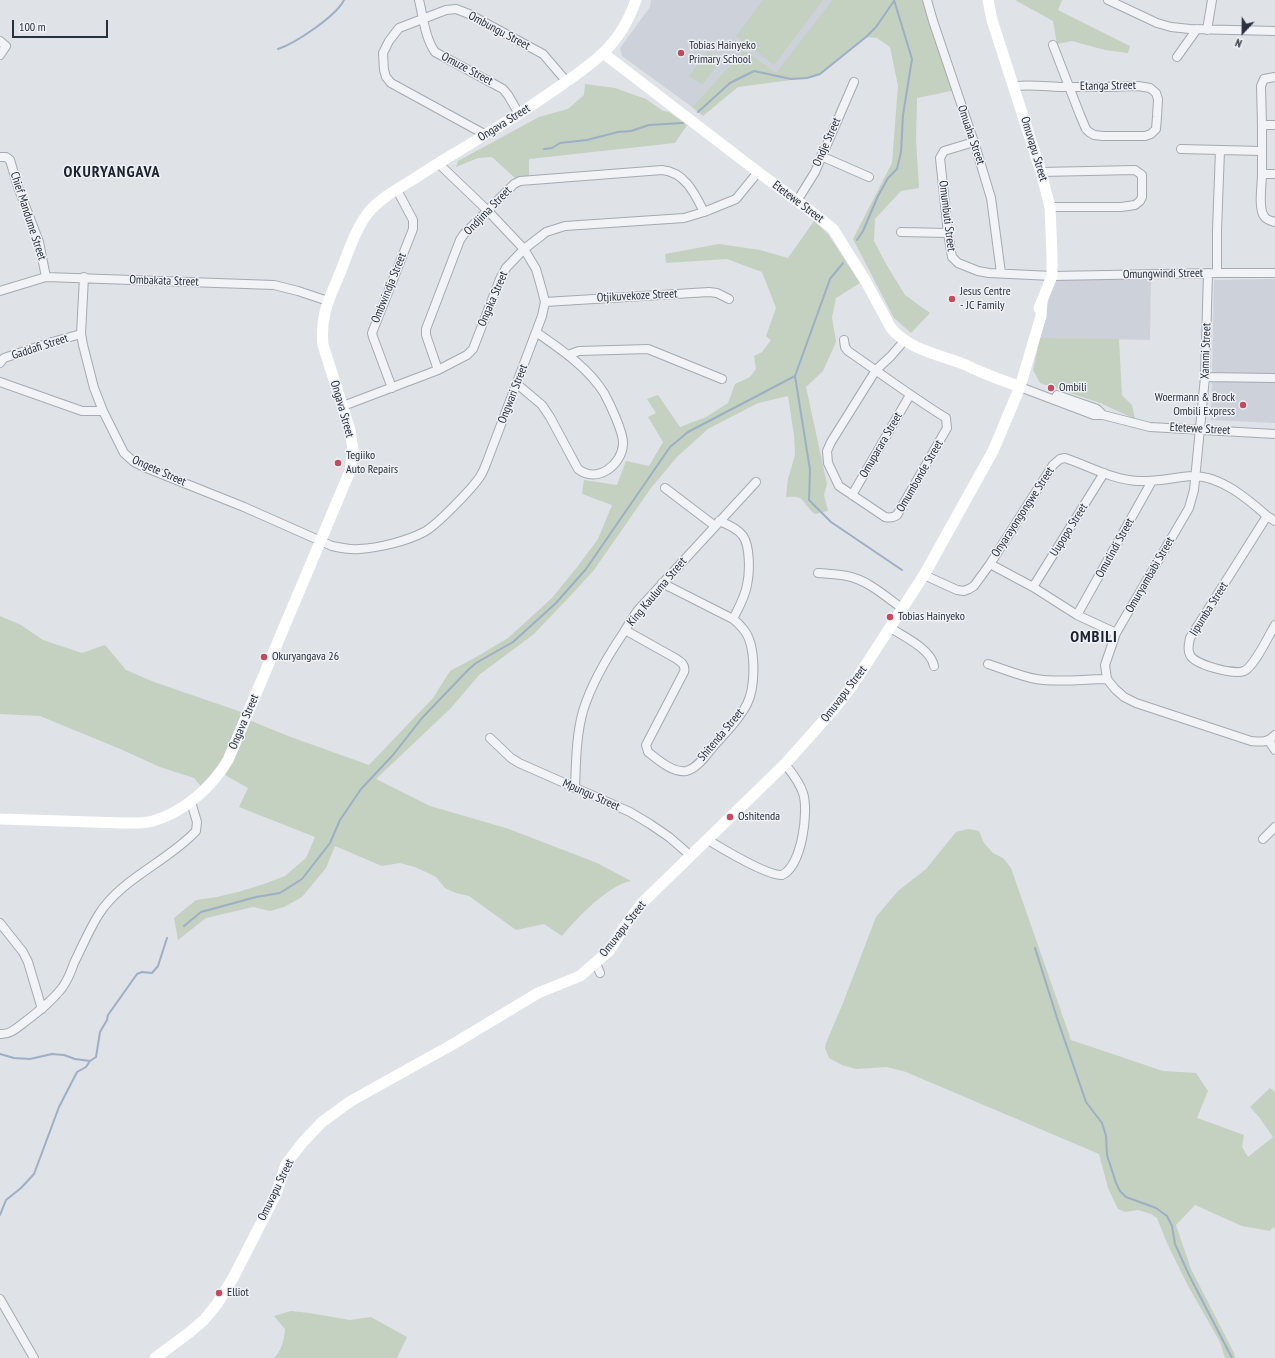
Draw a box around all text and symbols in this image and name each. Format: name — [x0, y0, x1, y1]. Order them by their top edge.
street label: Ombungu Street — [466, 9, 532, 53]
scale bar — [14, 12, 110, 38]
north arrow — [1223, 12, 1263, 52]
text: 100 m — [19, 19, 46, 34]
text: N — [1233, 36, 1244, 51]
place label: Tobias Hainyeko Primary School — [689, 39, 756, 67]
marker: Tobias Hainyeko Primary School — [676, 48, 686, 58]
street label: Omuze Street — [439, 49, 495, 89]
street label: Etanga Street — [1080, 78, 1136, 94]
street label: Ongava Street — [475, 101, 533, 145]
street label: Omuaha Street — [954, 103, 988, 167]
street label: Ondje Street — [810, 115, 844, 169]
street label: Omuvapu Street — [1017, 115, 1051, 183]
district label: OKURYANGAVA — [63, 162, 161, 182]
street label: Chief Mandume Street — [7, 170, 49, 262]
street label: Etetewe Street — [769, 178, 827, 226]
street label: Omumbuti Street — [936, 180, 958, 252]
street label: Ondjima Street — [461, 184, 515, 238]
street label: Ombwindja Street — [368, 251, 410, 325]
street label: Omungwindi Street — [1123, 266, 1203, 282]
street label: Ongaka Street — [475, 269, 511, 329]
street label: Ombakata Street — [129, 273, 199, 289]
place label: Jesus Centre - JC Family — [960, 285, 1011, 313]
street label: Otjikuvekoze Street — [596, 287, 678, 305]
marker: Jesus Centre - JC Family — [947, 294, 957, 304]
street label: Xammi Street — [1198, 323, 1214, 379]
street label: Gaddafi Street — [10, 331, 70, 363]
street label: Ongwari Street — [495, 362, 531, 426]
street label: Ongava Street — [327, 379, 357, 439]
place label: Ombili — [1059, 381, 1087, 395]
marker: Ombili — [1046, 383, 1056, 393]
place label: Woermann & Brock Ombili Express — [1155, 391, 1235, 419]
marker: Woermann & Brock Ombili Express — [1238, 400, 1248, 410]
street label: Omuparara Street — [856, 410, 906, 480]
street label: Etetewe Street — [1169, 420, 1231, 438]
street label: Omumbonde Street — [894, 437, 946, 515]
place label: Tegiiko Auto Repairs — [346, 449, 398, 477]
street label: Ongete Street — [130, 453, 188, 489]
marker: Tegiiko Auto Repairs — [333, 458, 343, 468]
street label: Onyarayongongwe Street — [989, 464, 1057, 560]
street label: Uupopo Street — [1047, 501, 1091, 559]
street label: Omutindi Street — [1093, 516, 1137, 580]
street label: Omuryambabi Street — [1122, 534, 1178, 616]
street label: King Kauluma Street — [624, 555, 690, 629]
street label: Iipumba Street — [1187, 579, 1231, 639]
place label: Tobias Hainyeko — [898, 610, 965, 624]
marker: Tobias Hainyeko — [885, 612, 895, 622]
district label: OMBILI — [1070, 627, 1118, 647]
place label: Okuryangava 26 — [272, 650, 339, 664]
marker: Okuryangava 26 — [259, 652, 269, 662]
street label: Omuvapu Street — [818, 663, 870, 725]
street label: Ongava Street — [226, 692, 262, 752]
street label: Shitenda Street — [695, 706, 747, 764]
street label: Mpungu Street — [560, 776, 622, 814]
place label: Oshitenda — [738, 810, 780, 824]
marker: Oshitenda — [725, 812, 735, 822]
street label: Omuvapu Street — [597, 898, 649, 960]
street label: Omuvapu Street — [255, 1157, 297, 1223]
place label: Elliot — [227, 1286, 249, 1300]
marker: Elliot — [214, 1288, 224, 1298]

